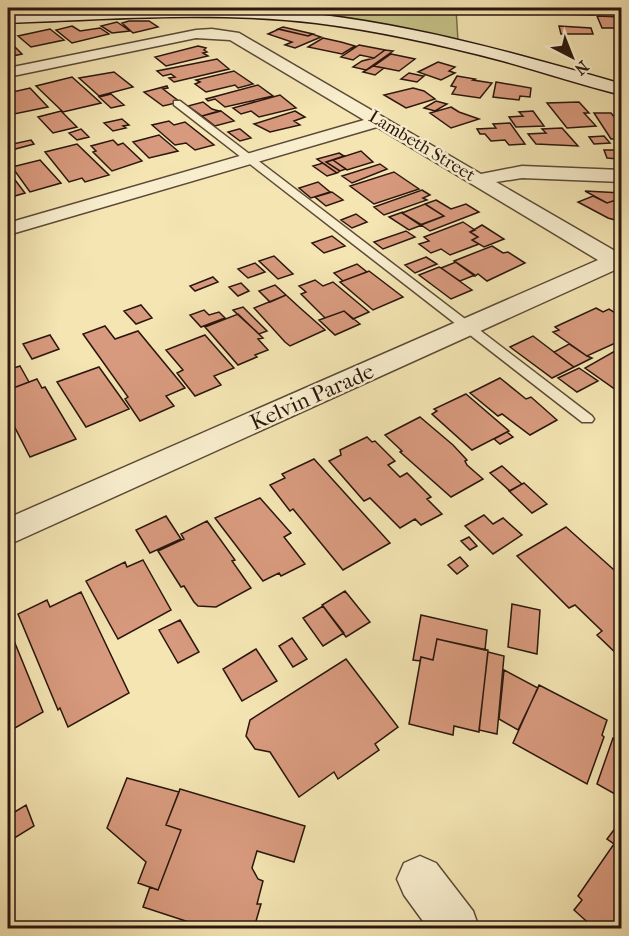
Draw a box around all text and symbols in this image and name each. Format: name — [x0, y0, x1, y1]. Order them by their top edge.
north arrow — [542, 27, 602, 87]
text: N — [570, 57, 593, 79]
street label: Lambeth Street — [365, 106, 479, 186]
street label: Kelvin Parade — [246, 358, 378, 436]

